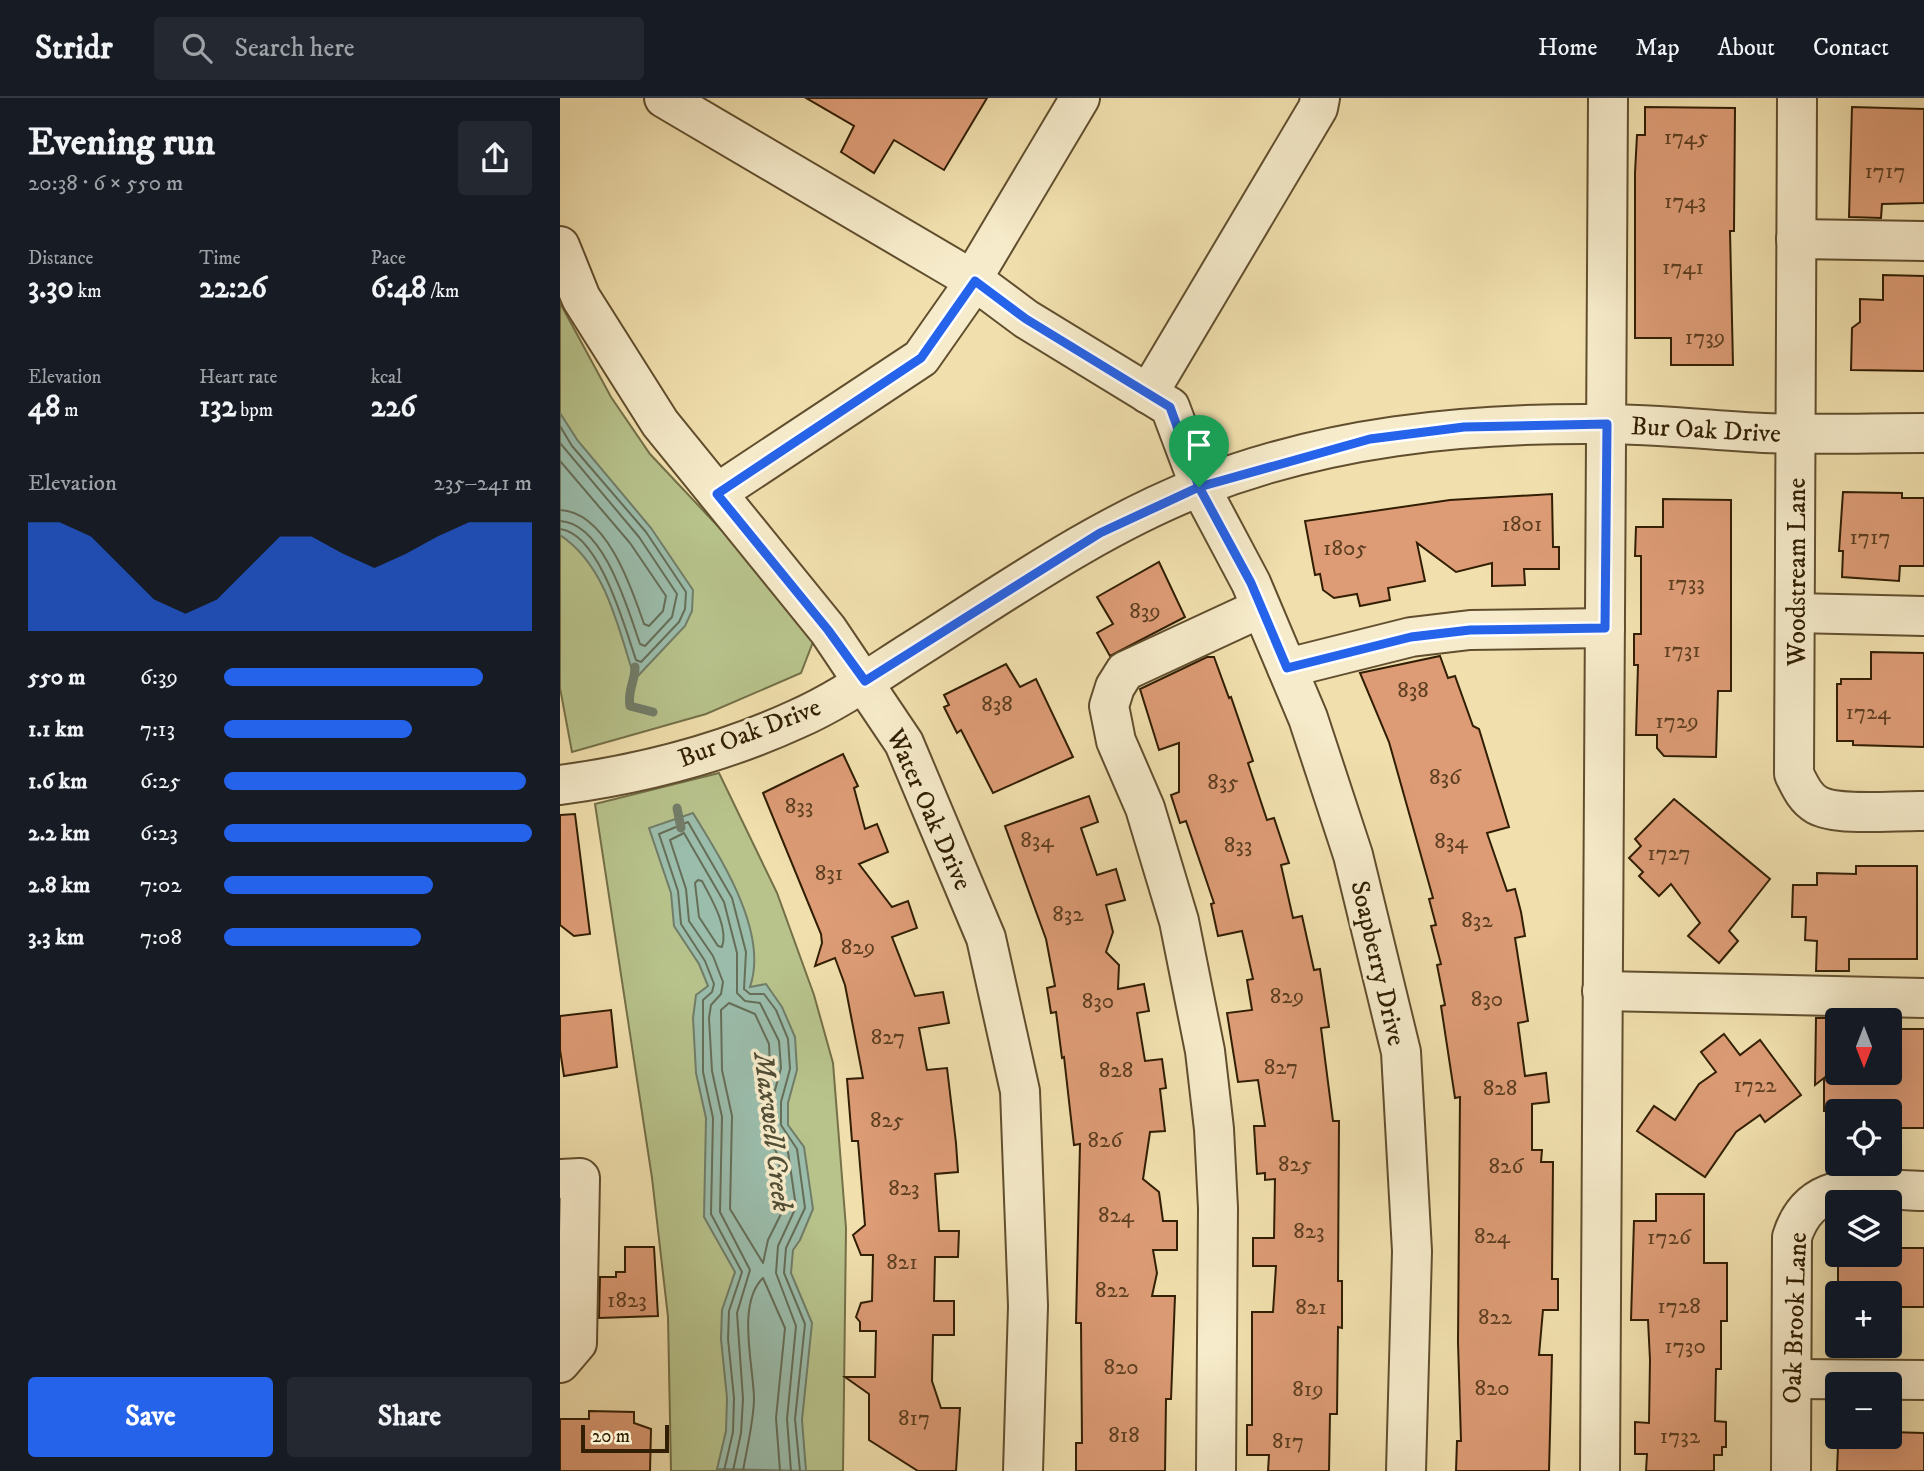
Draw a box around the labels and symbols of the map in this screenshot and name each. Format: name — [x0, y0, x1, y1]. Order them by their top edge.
house number: 1745 — [1664, 123, 1708, 152]
house number: 1717 — [1864, 157, 1906, 186]
house number: 1743 — [1664, 187, 1706, 216]
house number: 1741 — [1662, 253, 1704, 282]
house number: 1739 — [1685, 323, 1725, 352]
street label: Bur Oak Drive — [1630, 410, 1782, 451]
pin — [1169, 415, 1229, 487]
street label: Woodstream Lane — [1781, 478, 1814, 667]
house number: 1801 — [1502, 510, 1542, 539]
house number: 1717 — [1849, 523, 1891, 552]
house number: 1805 — [1323, 534, 1367, 563]
house number: 1733 — [1667, 569, 1705, 598]
house number: 839 — [1129, 597, 1161, 626]
house number: 1731 — [1663, 636, 1701, 665]
house number: 838 — [1397, 676, 1429, 705]
house number: 838 — [981, 690, 1013, 719]
street label: Bur Oak Drive — [674, 691, 826, 776]
house number: 1724 — [1845, 698, 1891, 727]
house number: 1729 — [1655, 707, 1699, 736]
street label: Water Oak Drive — [878, 723, 979, 896]
house number: 836 — [1429, 763, 1462, 792]
house number: 835 — [1207, 768, 1239, 797]
house number: 833 — [785, 792, 813, 821]
house number: 834 — [1020, 826, 1054, 855]
house number: 834 — [1434, 827, 1468, 856]
house number: 833 — [1224, 831, 1252, 860]
house number: 1727 — [1647, 839, 1691, 868]
house number: 831 — [815, 859, 843, 888]
street label: Soapberry Drive — [1343, 878, 1413, 1049]
house number: 832 — [1052, 900, 1084, 929]
house number: 832 — [1461, 906, 1493, 935]
house number: 829 — [841, 933, 875, 962]
house number: 829 — [1270, 982, 1304, 1011]
house number: 830 — [1471, 985, 1503, 1014]
house number: 830 — [1082, 987, 1114, 1016]
north arrow — [1825, 1008, 1902, 1085]
house number: 827 — [871, 1023, 905, 1052]
water label: Maxwell Creek — [745, 1049, 800, 1214]
house number: 827 — [1264, 1053, 1298, 1082]
house number: 828 — [1099, 1056, 1133, 1085]
house number: 1722 — [1733, 1071, 1777, 1100]
house number: 828 — [1483, 1074, 1517, 1103]
house number: 825 — [870, 1106, 904, 1135]
house number: 826 — [1088, 1126, 1123, 1155]
house number: 825 — [1278, 1150, 1312, 1179]
house number: 826 — [1489, 1152, 1524, 1181]
house number: 823 — [888, 1174, 920, 1203]
house number: 824 — [1098, 1201, 1135, 1230]
house number: 823 — [1293, 1217, 1325, 1246]
house number: 824 — [1474, 1222, 1511, 1251]
house number: 1726 — [1647, 1223, 1692, 1252]
street label: Oak Brook Lane — [1776, 1232, 1815, 1404]
house number: 821 — [886, 1248, 918, 1277]
house number: 822 — [1095, 1276, 1130, 1305]
house number: 1823 — [607, 1286, 647, 1315]
house number: 1728 — [1657, 1292, 1701, 1321]
house number: 821 — [1295, 1293, 1327, 1322]
house number: 822 — [1478, 1303, 1513, 1332]
house number: 1730 — [1664, 1332, 1706, 1361]
house number: 820 — [1103, 1353, 1139, 1382]
house number: 820 — [1474, 1374, 1510, 1403]
house number: 819 — [1292, 1375, 1324, 1404]
house number: 817 — [898, 1404, 930, 1433]
house number: 818 — [1108, 1421, 1140, 1450]
scale bar — [581, 1422, 668, 1454]
house number: 1732 — [1660, 1422, 1701, 1451]
house number: 817 — [1272, 1427, 1304, 1456]

